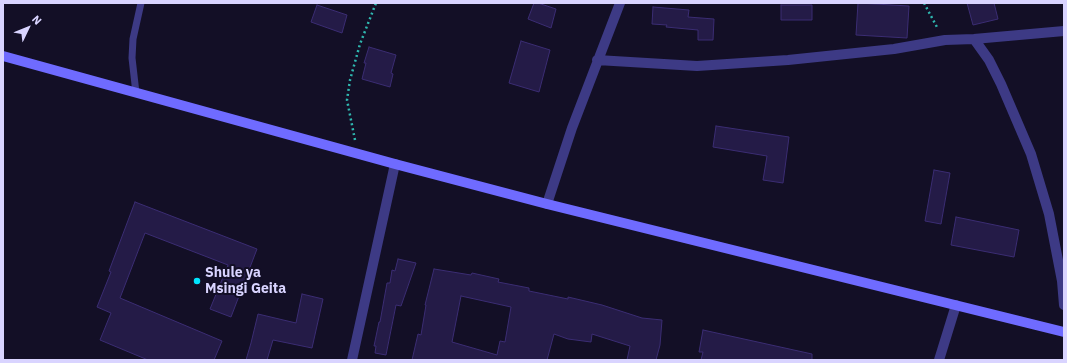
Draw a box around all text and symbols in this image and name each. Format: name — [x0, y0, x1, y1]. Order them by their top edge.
north arrow — [8, 8, 48, 48]
text: N — [29, 12, 45, 28]
place label: Shule ya Msingi Geita — [205, 265, 286, 298]
marker: Shule ya Msingi Geita — [192, 276, 202, 286]

